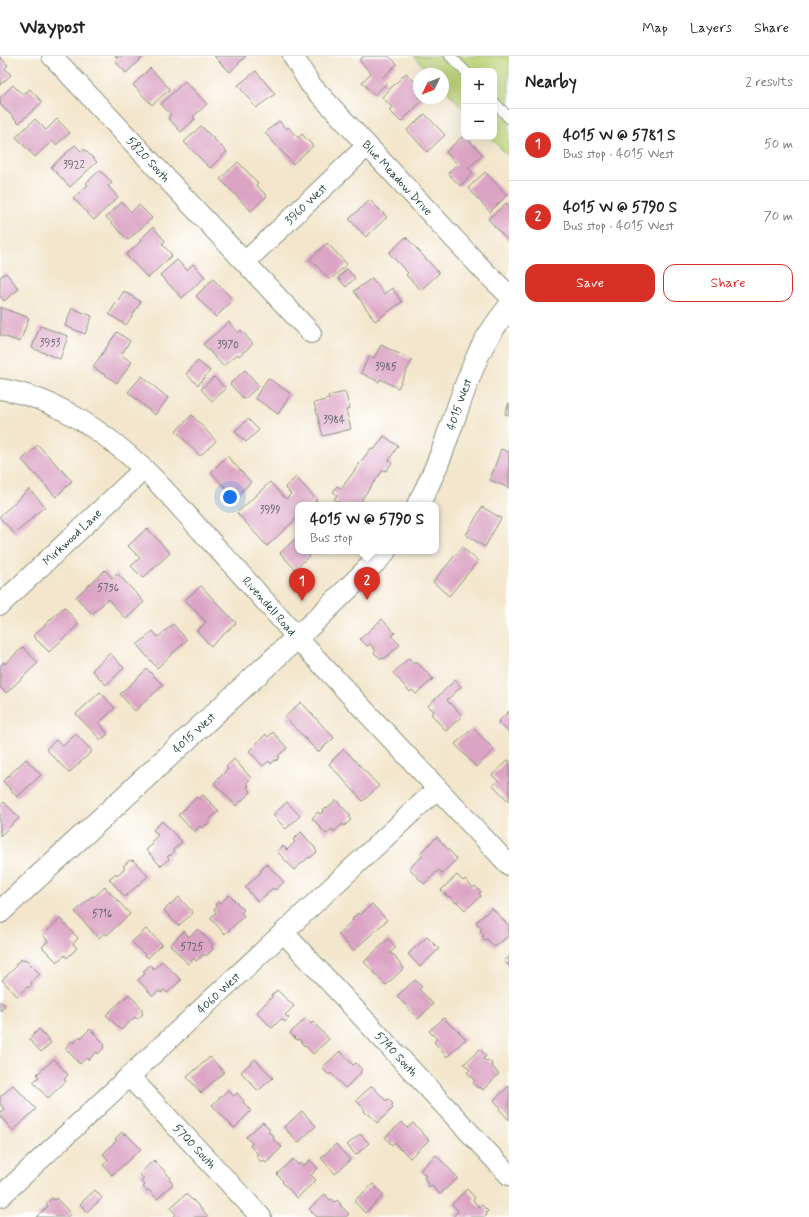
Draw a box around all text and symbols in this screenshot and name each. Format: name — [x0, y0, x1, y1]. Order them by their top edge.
text: Waypost — [20, 15, 85, 40]
text: Map — [642, 19, 668, 37]
text: Layers — [690, 19, 732, 37]
text: Share — [754, 19, 789, 37]
north arrow — [413, 68, 449, 104]
map controls — [461, 68, 497, 140]
button: + — [461, 68, 497, 104]
text: Nearby — [525, 71, 577, 93]
text: 2 results — [746, 74, 793, 91]
button: − — [461, 104, 497, 140]
text: 4015 W @ 5781 S — [563, 126, 676, 146]
street label: 5820 South — [122, 133, 173, 186]
text: 1 — [535, 136, 541, 153]
text: 50 m — [764, 136, 793, 153]
street label: Blue Meadow Drive — [358, 138, 436, 220]
text: Bus stop · 4015 West — [563, 146, 674, 163]
house number: 3922 — [63, 159, 85, 172]
street label: 3960 West — [282, 180, 332, 229]
text: 4015 W @ 5790 S — [563, 198, 677, 218]
text: 2 — [535, 208, 541, 225]
text: 70 m — [764, 208, 793, 225]
text: Bus stop · 4015 West — [563, 218, 674, 235]
button: Save — [525, 264, 655, 302]
button: Share — [663, 264, 793, 302]
house number: 3953 — [40, 337, 61, 350]
house number: 3970 — [217, 339, 239, 352]
house number: 3985 — [375, 361, 397, 374]
street label: 4015 West — [443, 376, 477, 433]
house number: 3984 — [323, 414, 345, 427]
your location — [220, 487, 240, 507]
popup — [295, 502, 439, 554]
house number: 3999 — [260, 504, 280, 517]
street label: Mirkwood Lane — [40, 506, 106, 570]
text: 4015 W @ 5790 S — [310, 510, 424, 530]
text: Bus stop — [310, 530, 353, 547]
pin: 2 — [354, 567, 380, 600]
pin: 1 — [289, 568, 315, 601]
street label: Rivendell Road — [238, 574, 299, 640]
house number: 5756 — [97, 582, 119, 595]
street label: 4015 West — [169, 709, 220, 758]
house number: 5716 — [92, 908, 112, 921]
house number: 5725 — [181, 941, 204, 954]
street label: 4060 West — [194, 969, 245, 1018]
street label: 5740 South — [371, 1028, 421, 1081]
street label: 5700 South — [169, 1121, 219, 1173]

